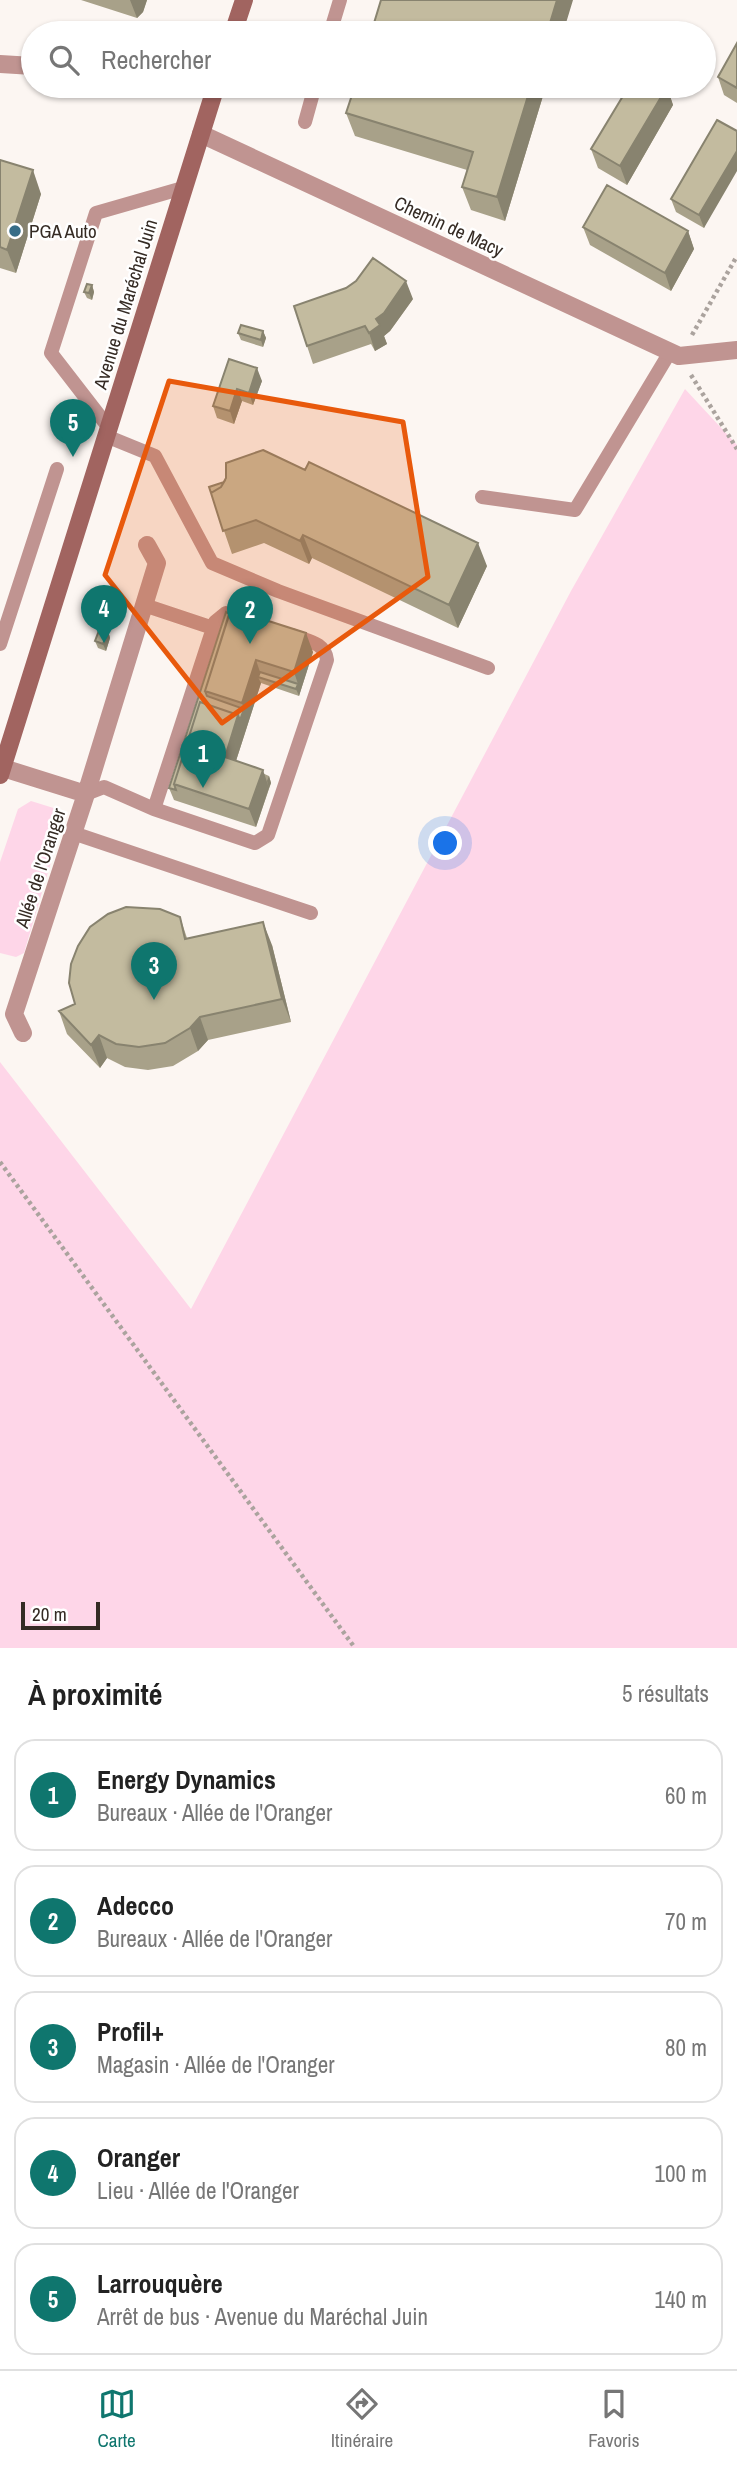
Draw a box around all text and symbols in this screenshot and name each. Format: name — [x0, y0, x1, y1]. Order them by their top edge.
search box — [21, 21, 716, 98]
icon: search — [45, 41, 83, 79]
text: Rechercher — [101, 42, 211, 77]
street label: Chemin de Macy — [390, 189, 508, 263]
street label: Avenue du Maréchal Juin — [86, 216, 163, 393]
place label: PGA Auto — [29, 218, 97, 244]
marker: PGA Auto — [7, 223, 23, 239]
pin: 5 — [50, 399, 96, 457]
pin: 4 — [81, 585, 127, 643]
pin: 2 — [227, 586, 273, 644]
pin: 1 — [180, 730, 226, 788]
street label: Allée de l'Oranger — [8, 804, 72, 932]
your location — [428, 826, 462, 860]
pin: 3 — [131, 942, 177, 1000]
scale bar — [21, 1599, 100, 1631]
text: 20 m — [32, 1601, 67, 1627]
text: À proximité — [28, 1674, 162, 1714]
text: 5 résultats — [622, 1678, 709, 1709]
text: Energy Dynamics — [97, 1762, 276, 1797]
text: 1 — [48, 1780, 58, 1811]
text: 60 m — [665, 1780, 707, 1811]
text: Bureaux · Allée de l'Oranger — [97, 1797, 332, 1828]
text: Adecco — [97, 1888, 174, 1923]
text: 2 — [48, 1906, 58, 1937]
text: 70 m — [665, 1906, 707, 1937]
text: Bureaux · Allée de l'Oranger — [97, 1923, 332, 1954]
text: Profil+ — [97, 2014, 164, 2049]
text: 3 — [48, 2032, 58, 2063]
text: 80 m — [665, 2032, 707, 2063]
text: Magasin · Allée de l'Oranger — [97, 2049, 334, 2080]
text: Oranger — [97, 2140, 180, 2175]
text: 4 — [48, 2158, 58, 2189]
text: 100 m — [655, 2158, 707, 2189]
text: Lieu · Allée de l'Oranger — [97, 2175, 299, 2206]
text: Larrouquère — [97, 2266, 223, 2301]
text: 5 — [48, 2284, 58, 2315]
text: 140 m — [655, 2284, 707, 2315]
text: Arrêt de bus · Avenue du Maréchal Juin — [97, 2301, 428, 2332]
tab: Carte — [98, 2385, 136, 2453]
tab: Itinéraire — [331, 2385, 393, 2453]
tab: Favoris — [588, 2385, 639, 2453]

